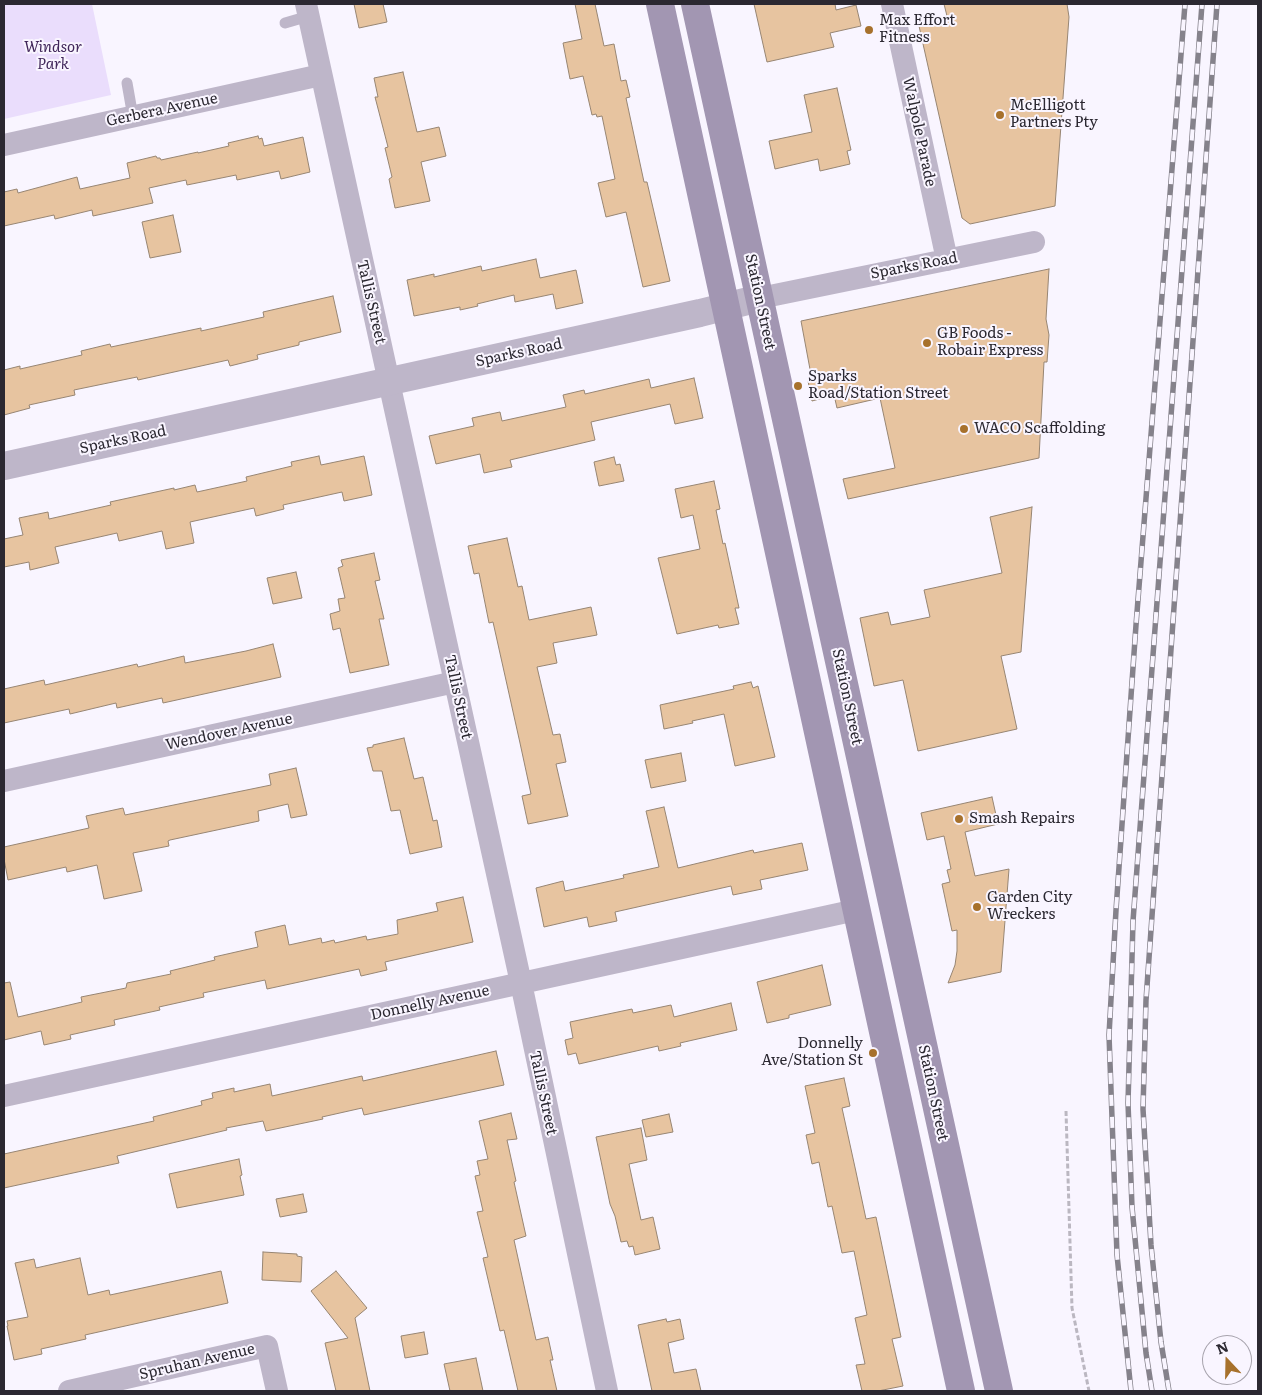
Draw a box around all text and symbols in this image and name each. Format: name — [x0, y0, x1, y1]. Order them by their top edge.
place label: Max Effort Fitness — [879, 12, 955, 47]
marker: Max Effort Fitness — [863, 24, 875, 36]
park label: Windsor Park — [24, 39, 82, 74]
street label: Walpole Parade — [899, 76, 939, 188]
street label: Gerbera Avenue — [105, 89, 219, 131]
place label: McElligott Partners Pty — [1010, 97, 1098, 132]
marker: McElligott Partners Pty — [994, 109, 1006, 121]
street label: Sparks Road — [869, 249, 959, 283]
street label: Station Street — [741, 252, 779, 352]
street label: Tallis Street — [353, 258, 389, 346]
place label: GB Foods - Robair Express — [937, 325, 1043, 360]
street label: Sparks Road — [474, 335, 564, 371]
marker: GB Foods - Robair Express — [921, 337, 933, 349]
place label: Sparks Road/Station Street — [808, 368, 948, 403]
marker: Sparks Road/Station Street — [792, 380, 804, 392]
place label: WACO Scaffolding — [974, 420, 1105, 438]
street label: Sparks Road — [78, 422, 168, 458]
marker: WACO Scaffolding — [958, 423, 970, 435]
street label: Station Street — [828, 647, 866, 747]
street label: Tallis Street — [440, 653, 476, 741]
street label: Wendover Avenue — [164, 710, 294, 754]
place label: Smash Repairs — [969, 810, 1074, 828]
marker: Smash Repairs — [953, 813, 965, 825]
place label: Garden City Wreckers — [987, 889, 1072, 924]
marker: Garden City Wreckers — [971, 901, 983, 913]
street label: Donnelly Avenue — [369, 982, 491, 1024]
place label: Donnelly Ave/Station St — [761, 1035, 863, 1070]
street label: Station Street — [914, 1043, 952, 1143]
marker: Donnelly Ave/Station St — [867, 1047, 879, 1059]
street label: Tallis Street — [525, 1049, 561, 1137]
north arrow — [1202, 1335, 1252, 1385]
text: N — [1213, 1335, 1231, 1358]
street label: Spruhan Avenue — [137, 1340, 257, 1384]

